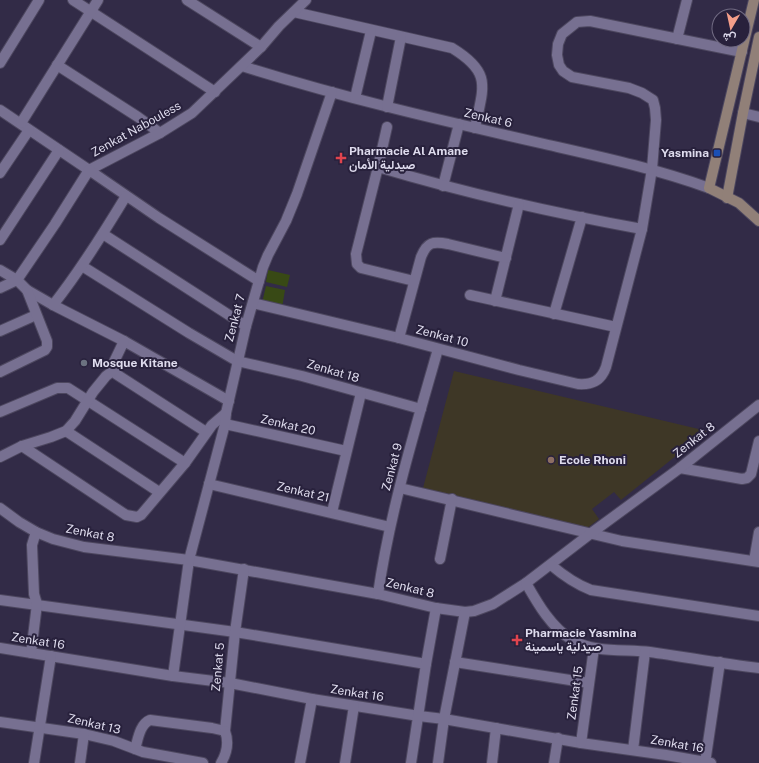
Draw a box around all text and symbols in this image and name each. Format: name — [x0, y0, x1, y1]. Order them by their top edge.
north arrow — [711, 8, 751, 48]
text: ش — [722, 30, 737, 45]
street label: Zenkat Nabouless — [89, 99, 183, 159]
street label: Zenkat 6 — [462, 106, 514, 130]
place label: Pharmacie Al Amane صيدلية الأمان — [349, 144, 468, 172]
place label: Yasmina — [661, 146, 709, 160]
marker: Yasmina — [712, 148, 722, 158]
marker: Pharmacie Al Amane صيدلية الأمان — [336, 153, 346, 163]
street label: Zenkat 7 — [222, 293, 248, 343]
street label: Zenkat 10 — [414, 322, 470, 350]
place label: Mosque Kitane — [92, 356, 178, 370]
street label: Zenkat 18 — [305, 357, 361, 385]
marker: Mosque Kitane — [79, 358, 89, 368]
street label: Zenkat 20 — [259, 412, 317, 438]
street label: Zenkat 8 — [670, 419, 718, 461]
street label: Zenkat 9 — [379, 441, 405, 493]
place label: Ecole Rhoni — [559, 453, 626, 467]
marker: Ecole Rhoni — [546, 455, 556, 465]
street label: Zenkat 21 — [275, 479, 331, 505]
street label: Zenkat 8 — [64, 521, 116, 545]
street label: Zenkat 8 — [384, 575, 436, 601]
place label: Pharmacie Yasmina صيدلية ياسمينة — [525, 626, 637, 654]
street label: Zenkat 16 — [10, 630, 66, 652]
marker: Pharmacie Yasmina صيدلية ياسمينة — [512, 635, 522, 645]
street label: Zenkat 5 — [209, 641, 227, 692]
street label: Zenkat 15 — [564, 665, 586, 721]
street label: Zenkat 16 — [329, 682, 385, 704]
street label: Zenkat 13 — [66, 711, 122, 737]
street label: Zenkat 16 — [649, 732, 705, 756]

